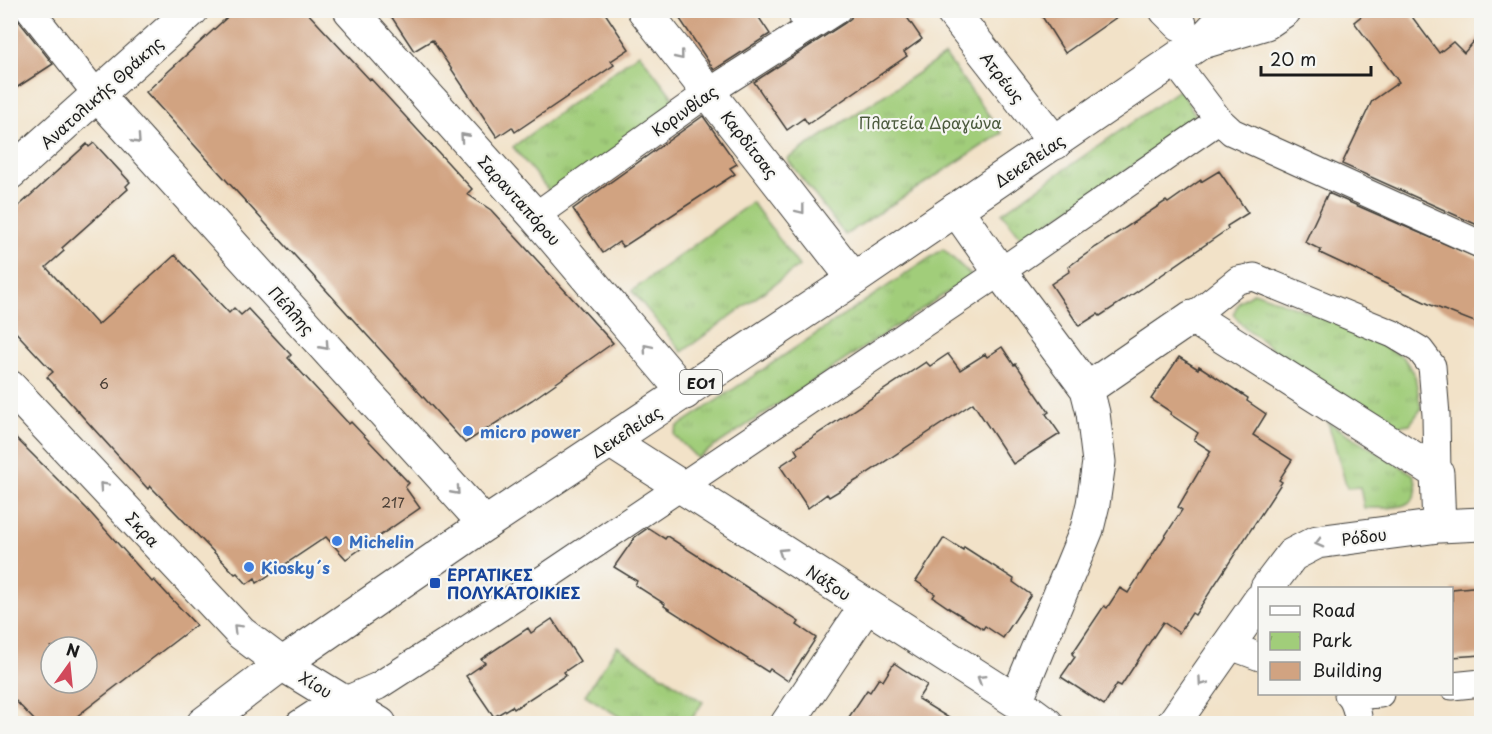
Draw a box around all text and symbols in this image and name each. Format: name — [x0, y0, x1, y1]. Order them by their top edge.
street label: Ανατολικής Θράκης — [34, 30, 168, 154]
scale bar — [1261, 39, 1370, 77]
text: 20 m — [1270, 45, 1316, 72]
street label: Ατρέως — [975, 46, 1031, 108]
one-way arrow — [673, 49, 684, 60]
street label: Κορινθίας — [646, 79, 722, 141]
street label: Καρδίτσας — [716, 105, 784, 183]
park label: Πλατεία Δραγώνα — [858, 110, 1002, 134]
street label: Δεκελείας — [989, 128, 1069, 192]
one-way arrow — [130, 133, 141, 144]
one-way arrow — [460, 133, 471, 144]
street label: Σαρανταπόρου — [473, 150, 567, 250]
one-way arrow — [793, 203, 804, 214]
street label: Πέλλης — [264, 280, 320, 340]
one-way arrow — [318, 340, 329, 350]
one-way arrow — [644, 344, 655, 355]
road number: ΕΟ1 — [680, 370, 722, 394]
house number: 6 — [99, 373, 109, 394]
street label: Δεκελείας — [586, 399, 666, 463]
place label: micro power — [480, 419, 581, 443]
marker: micro power — [461, 424, 475, 438]
one-way arrow — [99, 482, 110, 492]
one-way arrow — [449, 484, 460, 495]
house number: 217 — [381, 492, 405, 513]
street label: Σκρα — [120, 506, 166, 552]
street label: Ρόδου — [1340, 521, 1388, 551]
place label: Michelin — [349, 529, 414, 553]
marker: Michelin — [330, 534, 344, 548]
one-way arrow — [1314, 536, 1325, 548]
one-way arrow — [777, 548, 788, 559]
place label: Kiosky´s — [261, 555, 330, 579]
street label: Νάξου — [802, 559, 856, 605]
marker: Kiosky´s — [242, 560, 256, 574]
place label: ΕΡΓΑΤΙΚΕΣ ΠΟΛΥΚΑΤΟΙΚΙΕΣ — [447, 562, 581, 604]
marker: ΕΡΓΑΤΙΚΕΣ ΠΟΛΥΚΑΤΟΙΚΙΕΣ — [428, 576, 442, 590]
legend — [1258, 587, 1453, 695]
text: Road — [1312, 596, 1356, 623]
one-way arrow — [233, 624, 244, 635]
text: Park — [1312, 626, 1352, 653]
north arrow — [39, 635, 99, 695]
text: N — [64, 636, 82, 663]
text: Building — [1312, 656, 1382, 683]
street label: Χίου — [295, 665, 337, 703]
one-way arrow — [1198, 675, 1209, 686]
one-way arrow — [977, 676, 988, 687]

